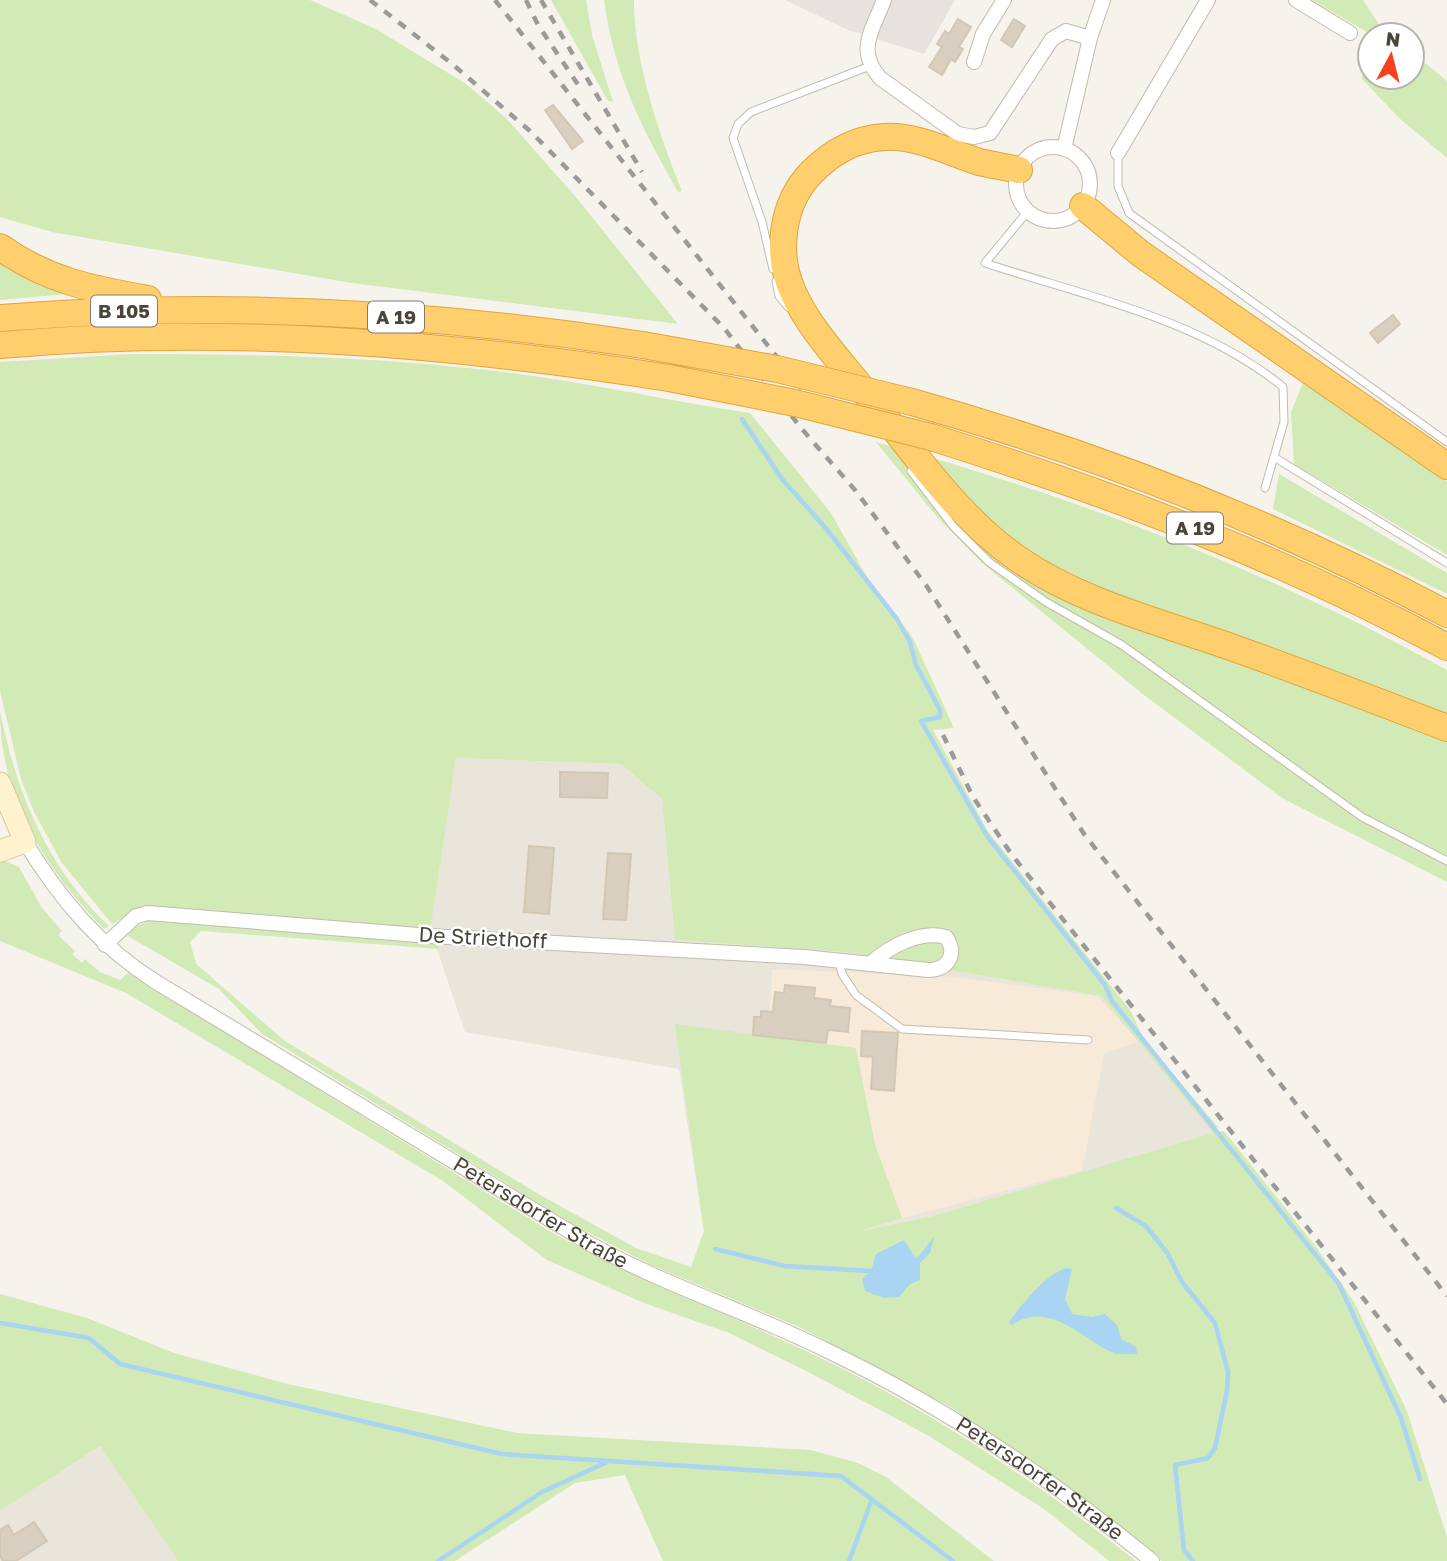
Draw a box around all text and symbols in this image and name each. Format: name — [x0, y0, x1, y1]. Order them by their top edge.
north arrow — [1356, 21, 1426, 91]
text: N — [1385, 26, 1402, 51]
road number: B 105 — [91, 296, 157, 326]
road number: A 19 — [368, 302, 424, 332]
road number: A 19 — [1167, 512, 1223, 544]
street label: De Striethoff — [418, 921, 548, 953]
street label: Petersdorfer Straße — [449, 1150, 633, 1273]
street label: Petersdorfer Straße — [952, 1410, 1129, 1545]

